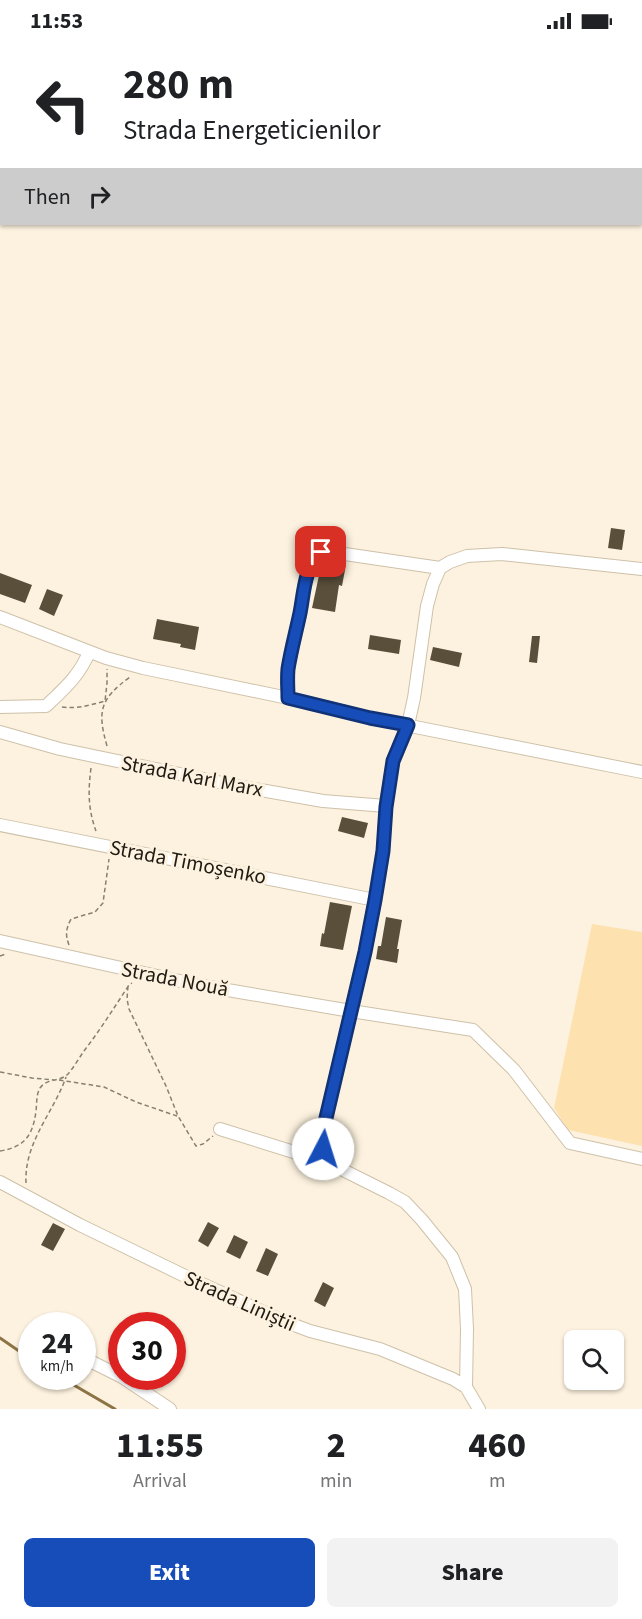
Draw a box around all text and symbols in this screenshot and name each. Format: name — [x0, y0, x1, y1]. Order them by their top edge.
text: 11:53 — [30, 5, 83, 37]
text: 280 m — [123, 55, 234, 115]
icon: left — [24, 66, 102, 144]
text: Strada Energeticienilor — [123, 111, 381, 150]
icon: right — [83, 180, 116, 213]
text: Then — [24, 181, 71, 213]
pin — [295, 526, 346, 577]
icon: arrive — [304, 535, 337, 568]
street label: Strada Karl Marx — [119, 748, 266, 805]
street label: Strada Timoșenko — [107, 832, 269, 892]
street label: Strada Nouă — [119, 954, 231, 1004]
position arrow — [291, 1117, 355, 1181]
street label: Strada Liniștii — [179, 1263, 301, 1339]
speed limit sign: 30 — [108, 1312, 186, 1390]
text: 24 — [41, 1322, 73, 1365]
map controls — [564, 1330, 624, 1390]
button: search — [564, 1330, 624, 1390]
text: km/h — [40, 1356, 74, 1377]
text: 11:55 — [116, 1420, 204, 1471]
text: 2 — [327, 1420, 346, 1471]
text: 460 — [468, 1420, 526, 1471]
text: Arrival — [133, 1467, 187, 1495]
text: min — [320, 1467, 352, 1495]
text: m — [489, 1467, 505, 1495]
button: Exit — [24, 1538, 315, 1607]
button: Share — [327, 1538, 618, 1607]

